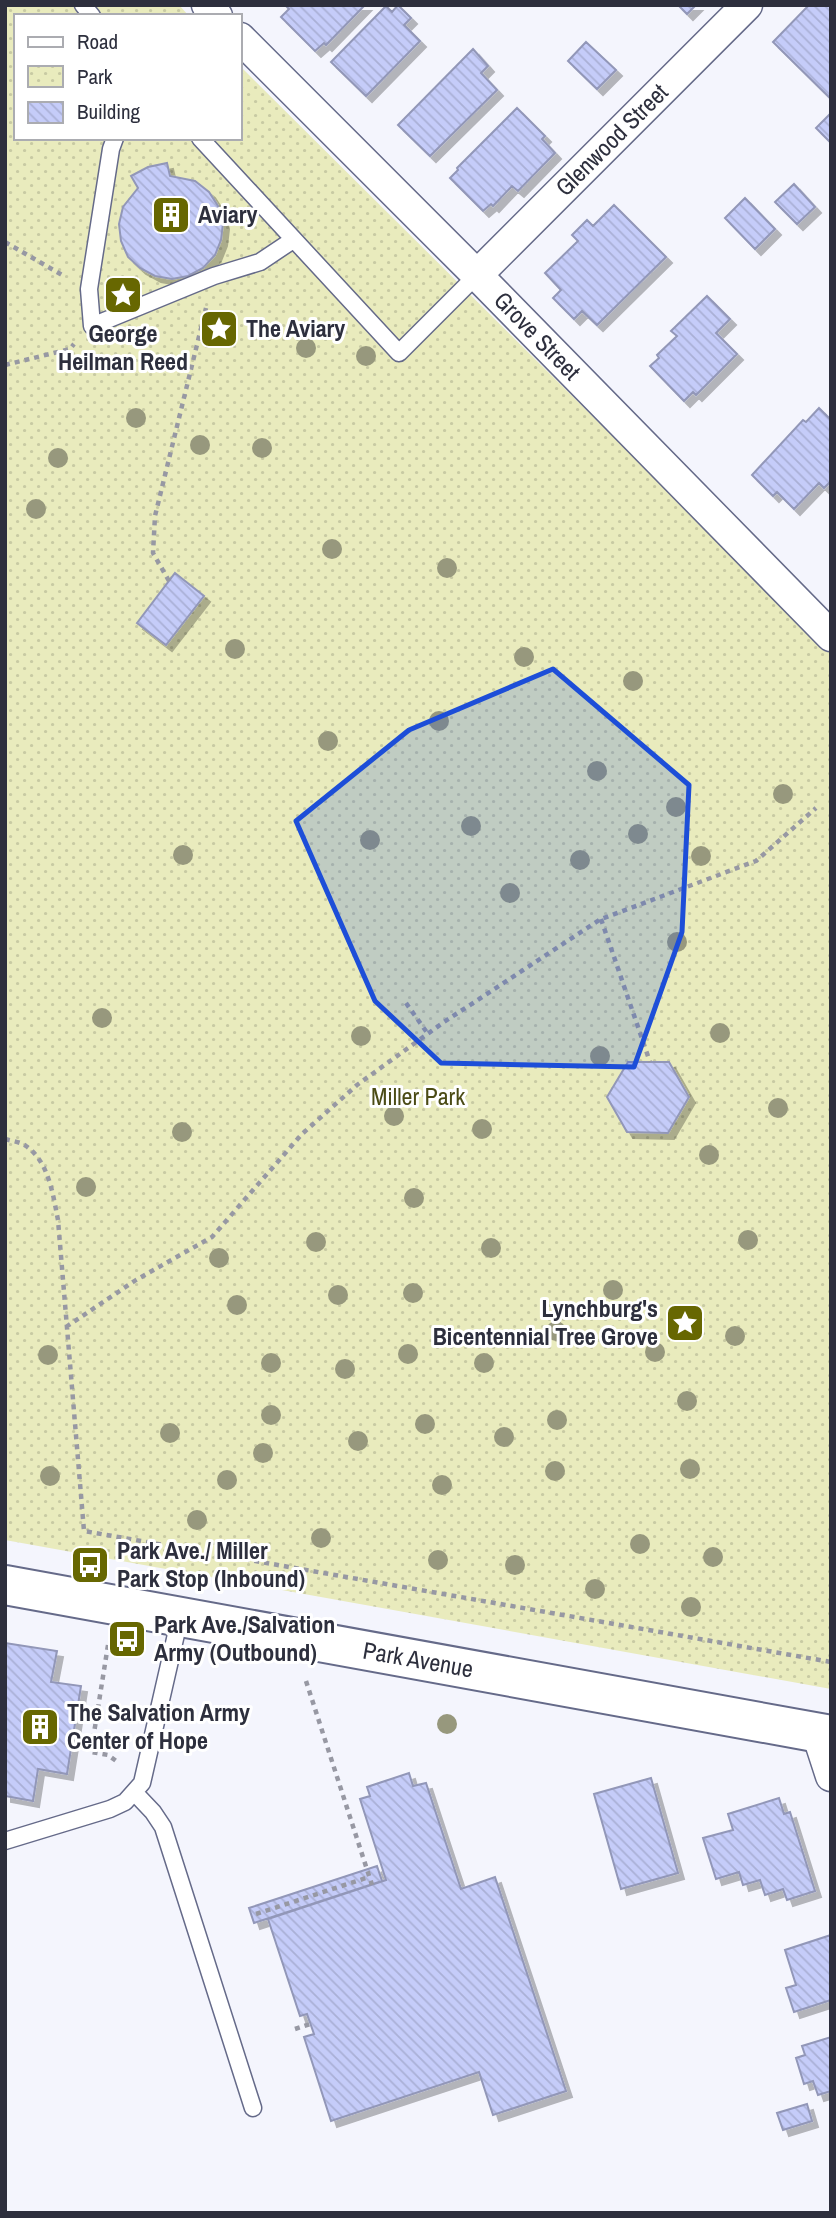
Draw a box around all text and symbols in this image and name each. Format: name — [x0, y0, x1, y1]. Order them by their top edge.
legend — [14, 14, 242, 140]
text: Road — [77, 27, 118, 56]
text: Park — [77, 62, 113, 91]
street label: Glenwood Street — [548, 76, 675, 202]
text: Building — [77, 97, 141, 126]
building icon: Aviary — [150, 194, 192, 236]
place label: Aviary — [198, 198, 258, 230]
place icon: George Heilman Reed — [102, 274, 144, 316]
street label: Grove Street — [487, 284, 588, 387]
place icon: The Aviary — [198, 308, 240, 350]
place label: The Aviary — [246, 312, 345, 344]
place label: George Heilman Reed — [58, 317, 188, 377]
park label: Miller Park — [371, 1080, 465, 1112]
place label: Lynchburg's Bicentennial Tree Grove — [433, 1292, 658, 1352]
place icon: Lynchburg's Bicentennial Tree Grove — [664, 1302, 706, 1344]
place label: Park Ave./ Miller Park Stop (Inbound) — [117, 1534, 305, 1594]
bus stop icon: Park Ave./ Miller Park Stop (Inbound) — [69, 1544, 111, 1586]
place label: Park Ave./Salvation Army (Outbound) — [154, 1608, 335, 1668]
bus stop icon: Park Ave./Salvation Army (Outbound) — [106, 1618, 148, 1660]
street label: Park Avenue — [361, 1634, 476, 1684]
place label: The Salvation Army Center of Hope — [67, 1696, 250, 1756]
building icon: The Salvation Army Center of Hope — [19, 1706, 61, 1748]

